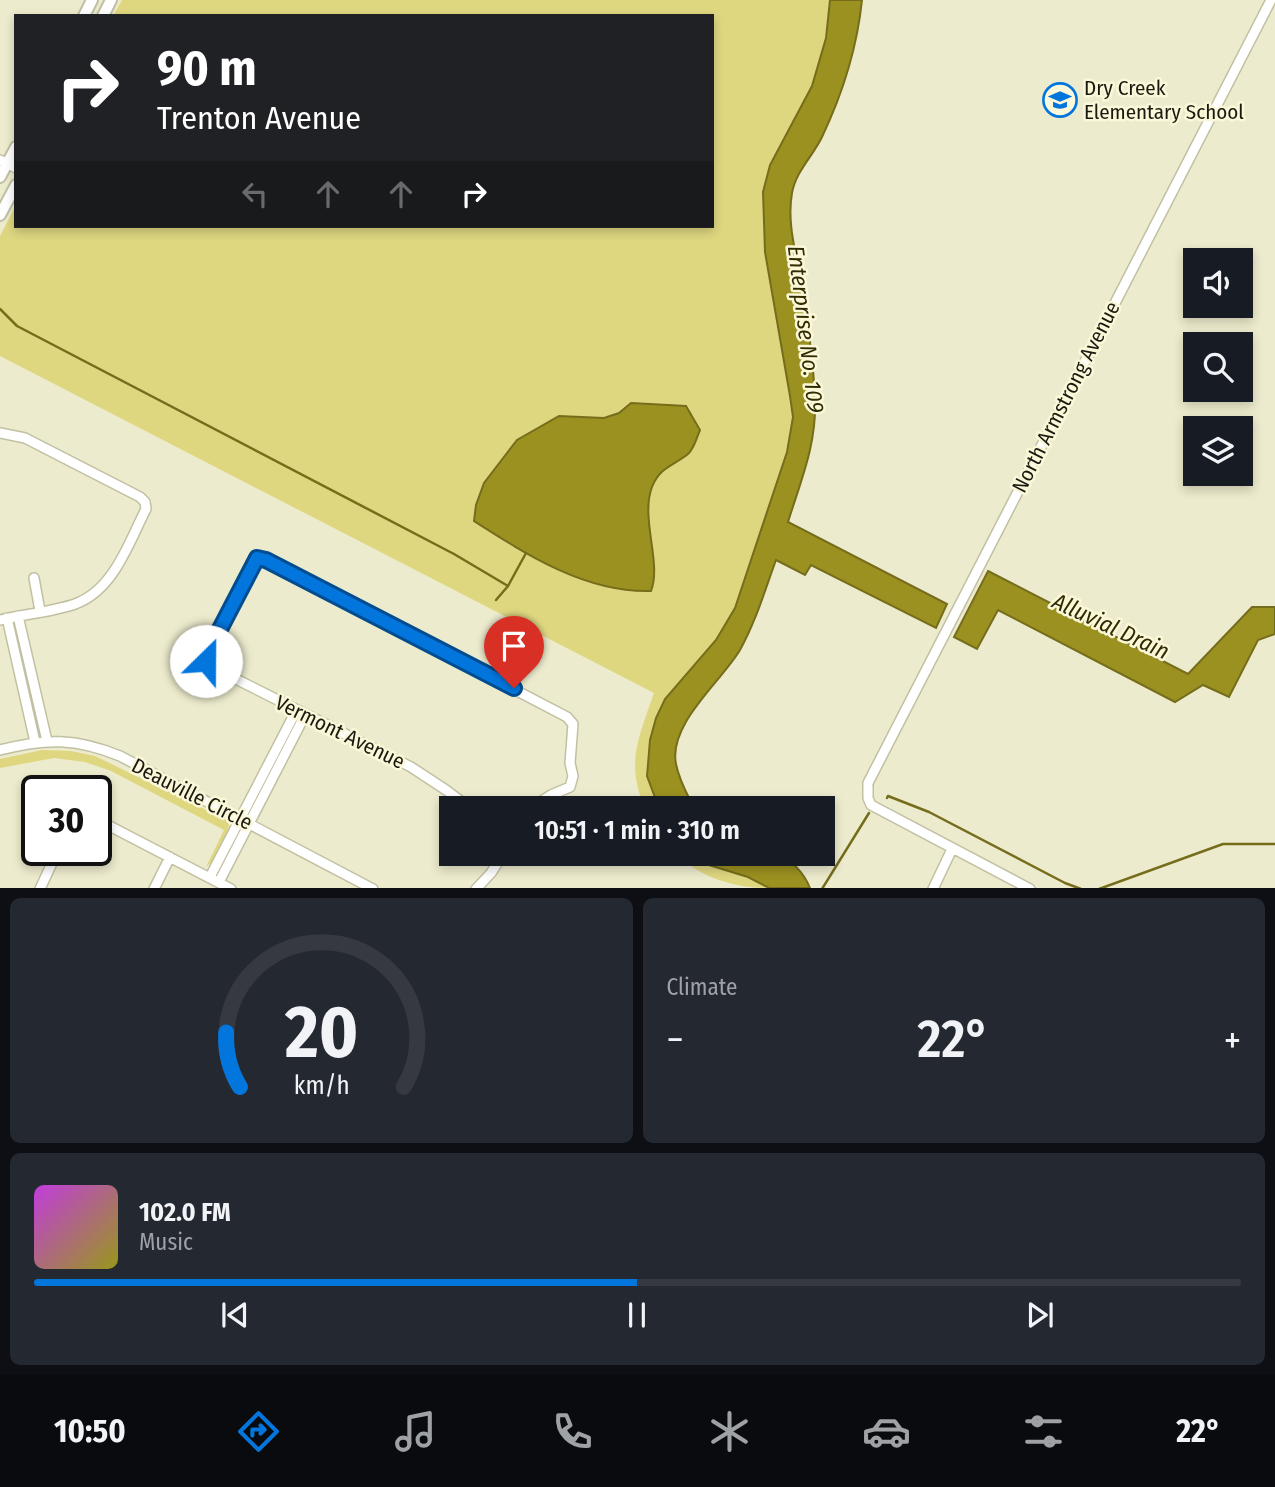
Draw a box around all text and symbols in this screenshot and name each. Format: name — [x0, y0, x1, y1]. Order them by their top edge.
text: 90 m — [157, 39, 257, 98]
icon: right — [42, 42, 133, 133]
place label: Dry Creek Elementary School — [1084, 75, 1244, 125]
school or university icon: Dry Creek Elementary School — [1041, 81, 1079, 119]
text: Trenton Avenue — [157, 99, 361, 137]
icon: left — [236, 175, 274, 213]
icon: ahead — [309, 175, 347, 213]
icon: ahead — [382, 175, 420, 213]
icon: right — [455, 175, 493, 213]
water label: Enterprise No. 109 — [782, 244, 830, 414]
map controls — [1183, 248, 1253, 486]
button: sound — [1183, 248, 1253, 318]
street label: North Armstrong Avenue — [1006, 297, 1126, 497]
button: search — [1183, 332, 1253, 402]
button: layers — [1183, 416, 1253, 486]
water label: Alluvial Drain — [1047, 586, 1174, 665]
pin — [484, 616, 544, 688]
position arrow — [169, 624, 243, 698]
icon: arrive — [495, 627, 533, 665]
street label: Vermont Avenue — [271, 689, 409, 775]
street label: Deauville Circle — [127, 752, 257, 836]
speed limit sign: 30 — [21, 775, 112, 866]
text: 10:51 · 1 min · 310 m — [534, 815, 740, 846]
text: Climate — [667, 973, 737, 1001]
text: 20 — [284, 989, 358, 1076]
text: 22° — [918, 1008, 990, 1071]
text: − — [667, 1017, 684, 1063]
text: + — [1224, 1017, 1241, 1063]
text: km/h — [293, 1070, 349, 1100]
text: 102.0 FM — [139, 1197, 231, 1228]
text: Music — [139, 1228, 193, 1256]
icon: previous — [216, 1296, 254, 1334]
icon: pause — [618, 1296, 656, 1334]
icon: next — [1021, 1296, 1059, 1334]
icon: directions — [234, 1407, 283, 1456]
icon: music — [391, 1407, 440, 1456]
icon: phone — [548, 1407, 597, 1456]
icon: climate — [705, 1407, 754, 1456]
icon: car — [862, 1407, 911, 1456]
icon: filters — [1019, 1407, 1068, 1456]
text: 10:50 — [54, 1412, 126, 1450]
text: 22° — [1176, 1412, 1221, 1450]

